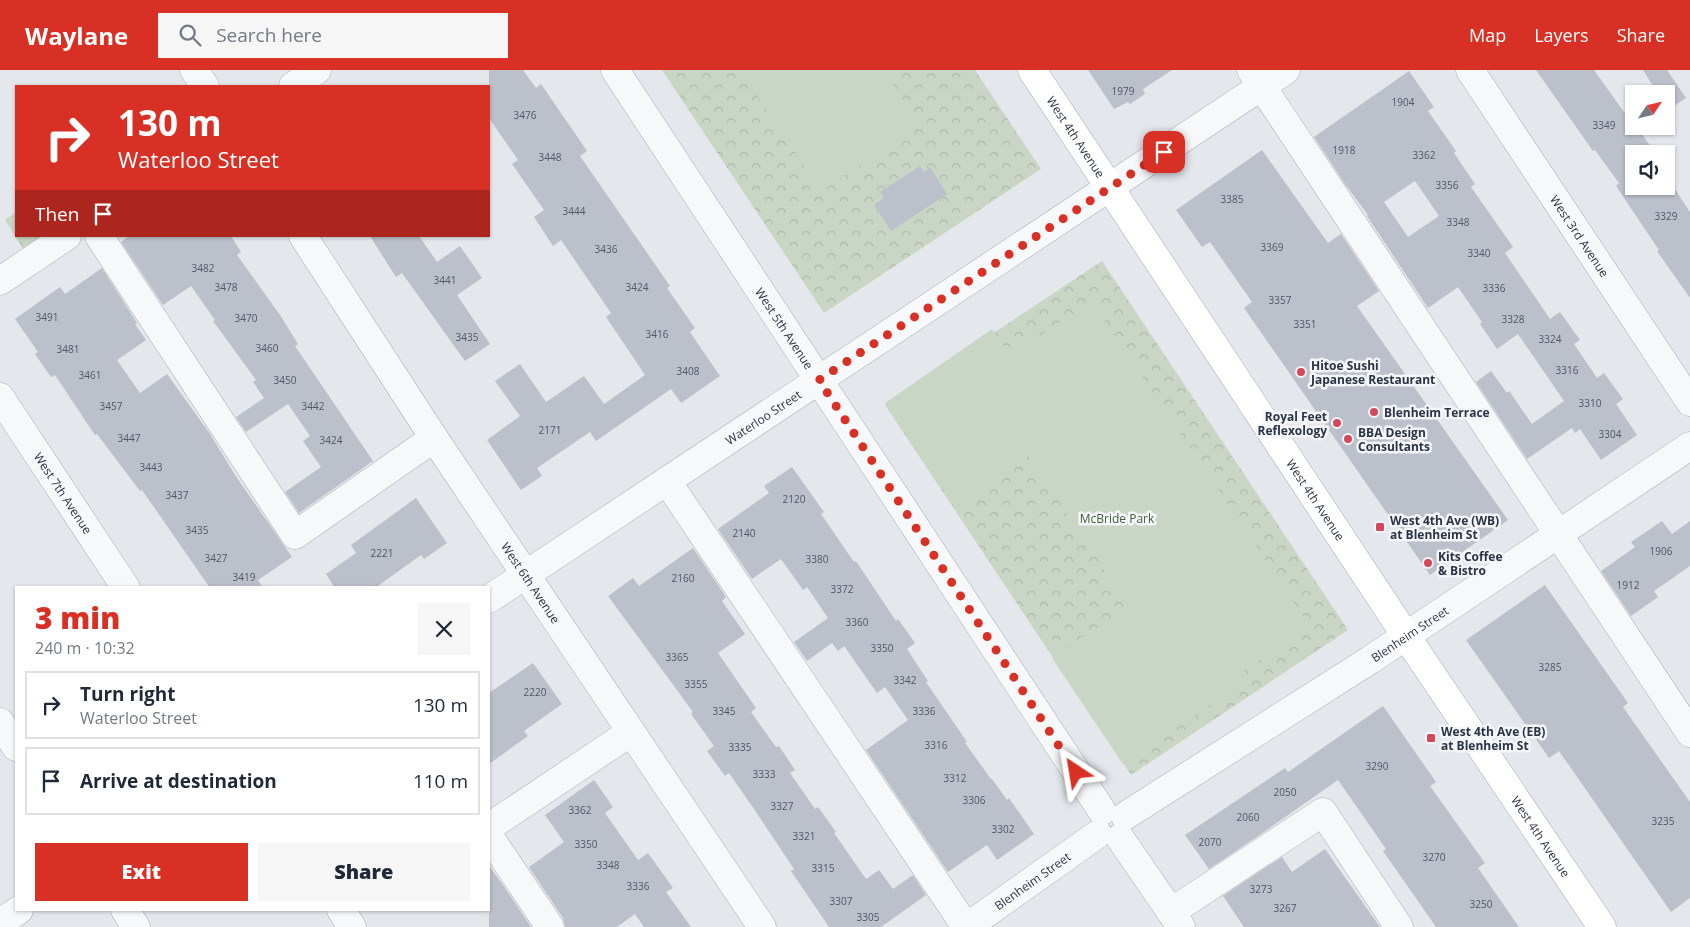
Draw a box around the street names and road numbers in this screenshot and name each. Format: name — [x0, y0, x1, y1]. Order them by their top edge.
street label: West 4th Avenue — [1043, 93, 1109, 181]
street label: West 3rd Avenue — [1547, 192, 1613, 280]
street label: West 5th Avenue — [752, 284, 818, 373]
street label: Waterloo Street — [722, 386, 804, 448]
street label: West 7th Avenue — [30, 449, 97, 537]
street label: West 4th Avenue — [1283, 456, 1349, 544]
street label: West 6th Avenue — [498, 539, 565, 627]
street label: Blenheim Street — [1367, 602, 1452, 666]
street label: West 4th Avenue — [1508, 792, 1575, 880]
street label: Blenheim Street — [991, 848, 1074, 914]

